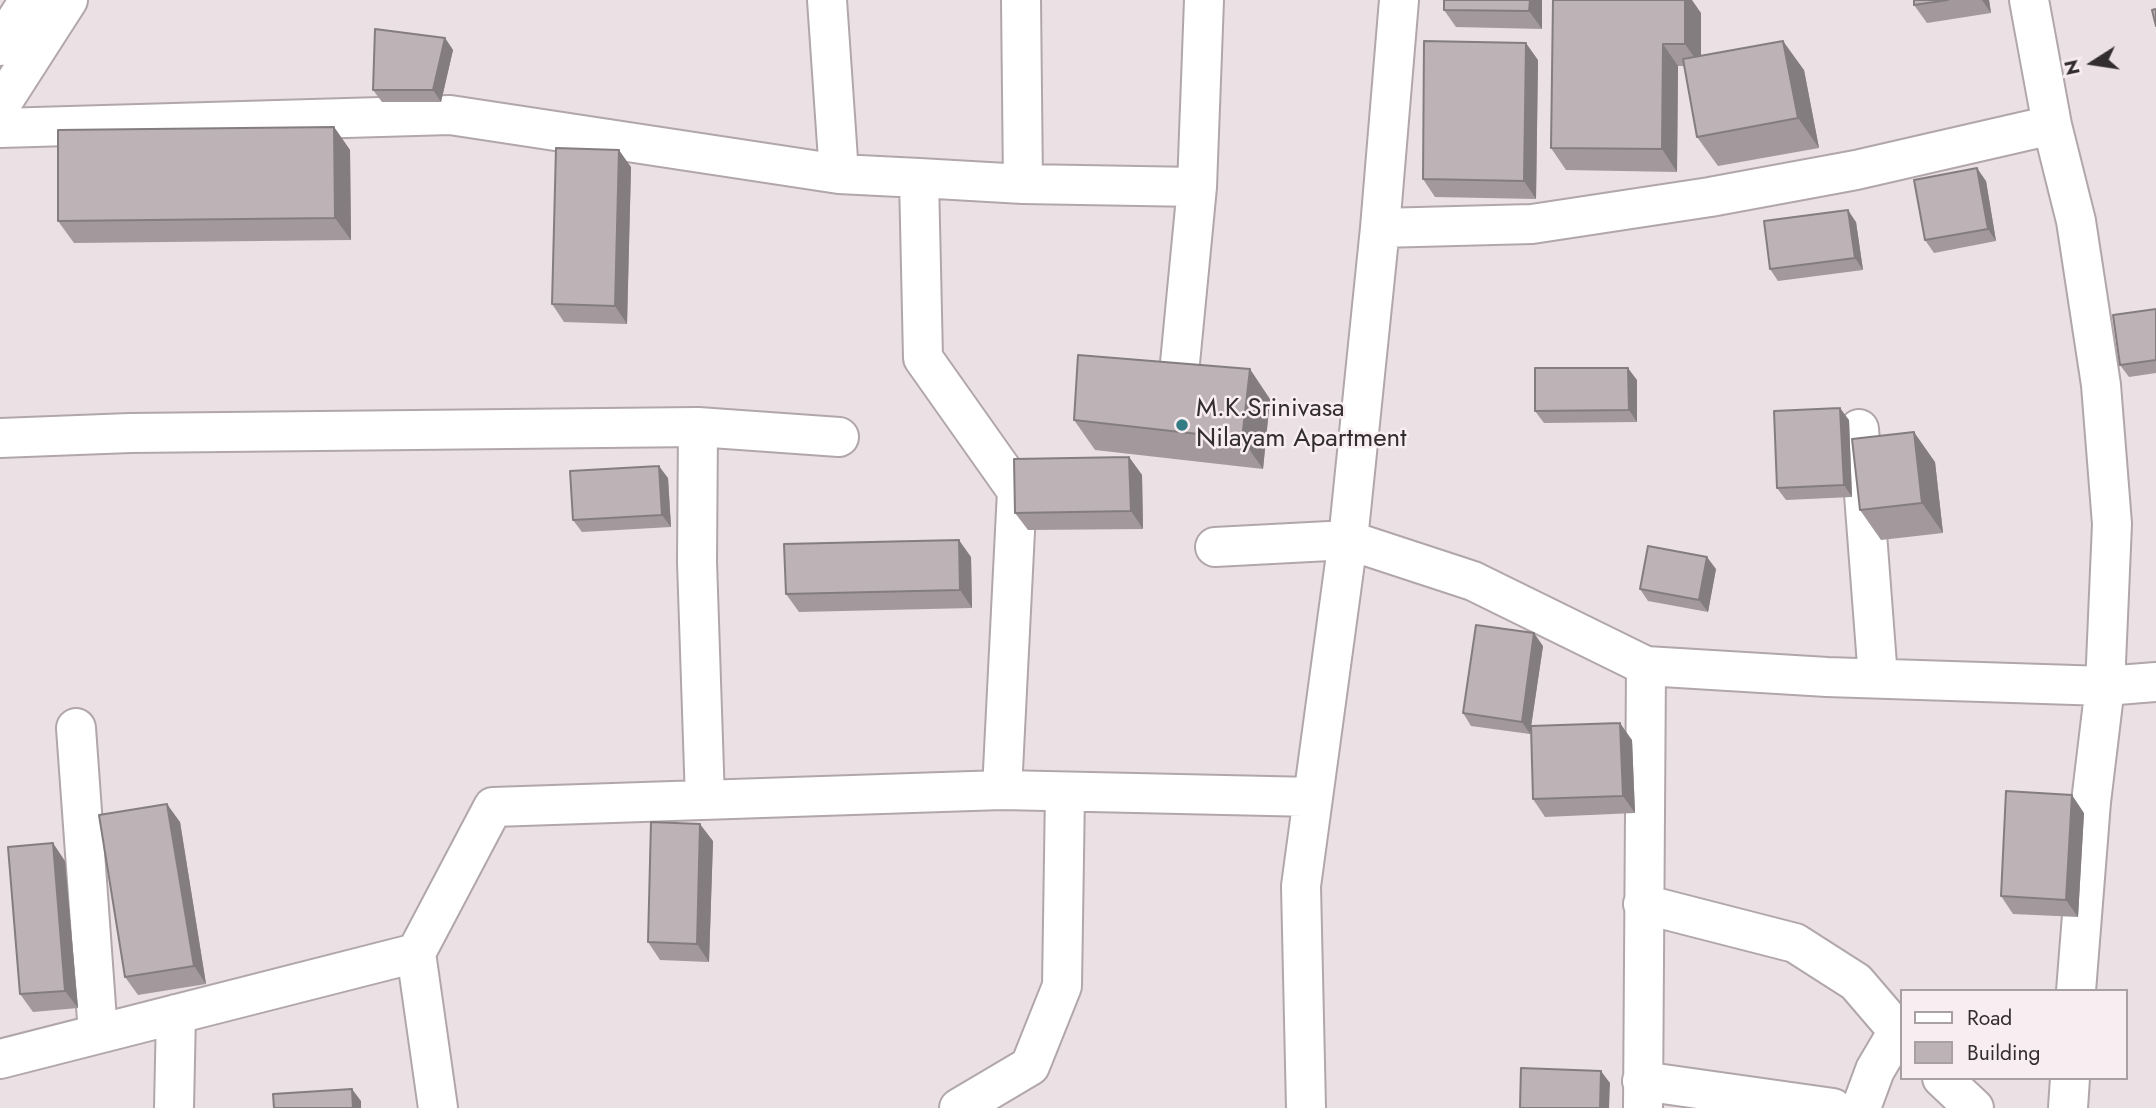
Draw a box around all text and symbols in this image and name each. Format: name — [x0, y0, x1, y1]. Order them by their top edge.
north arrow — [2058, 28, 2128, 98]
text: N — [2057, 57, 2087, 78]
place label: M.K.Srinivasa Nilayam Apartment — [1196, 394, 1406, 456]
marker: M.K.Srinivasa Nilayam Apartment — [1174, 417, 1190, 433]
legend — [1900, 989, 2128, 1080]
text: Road — [1967, 1003, 2012, 1033]
text: Building — [1967, 1038, 2040, 1068]

